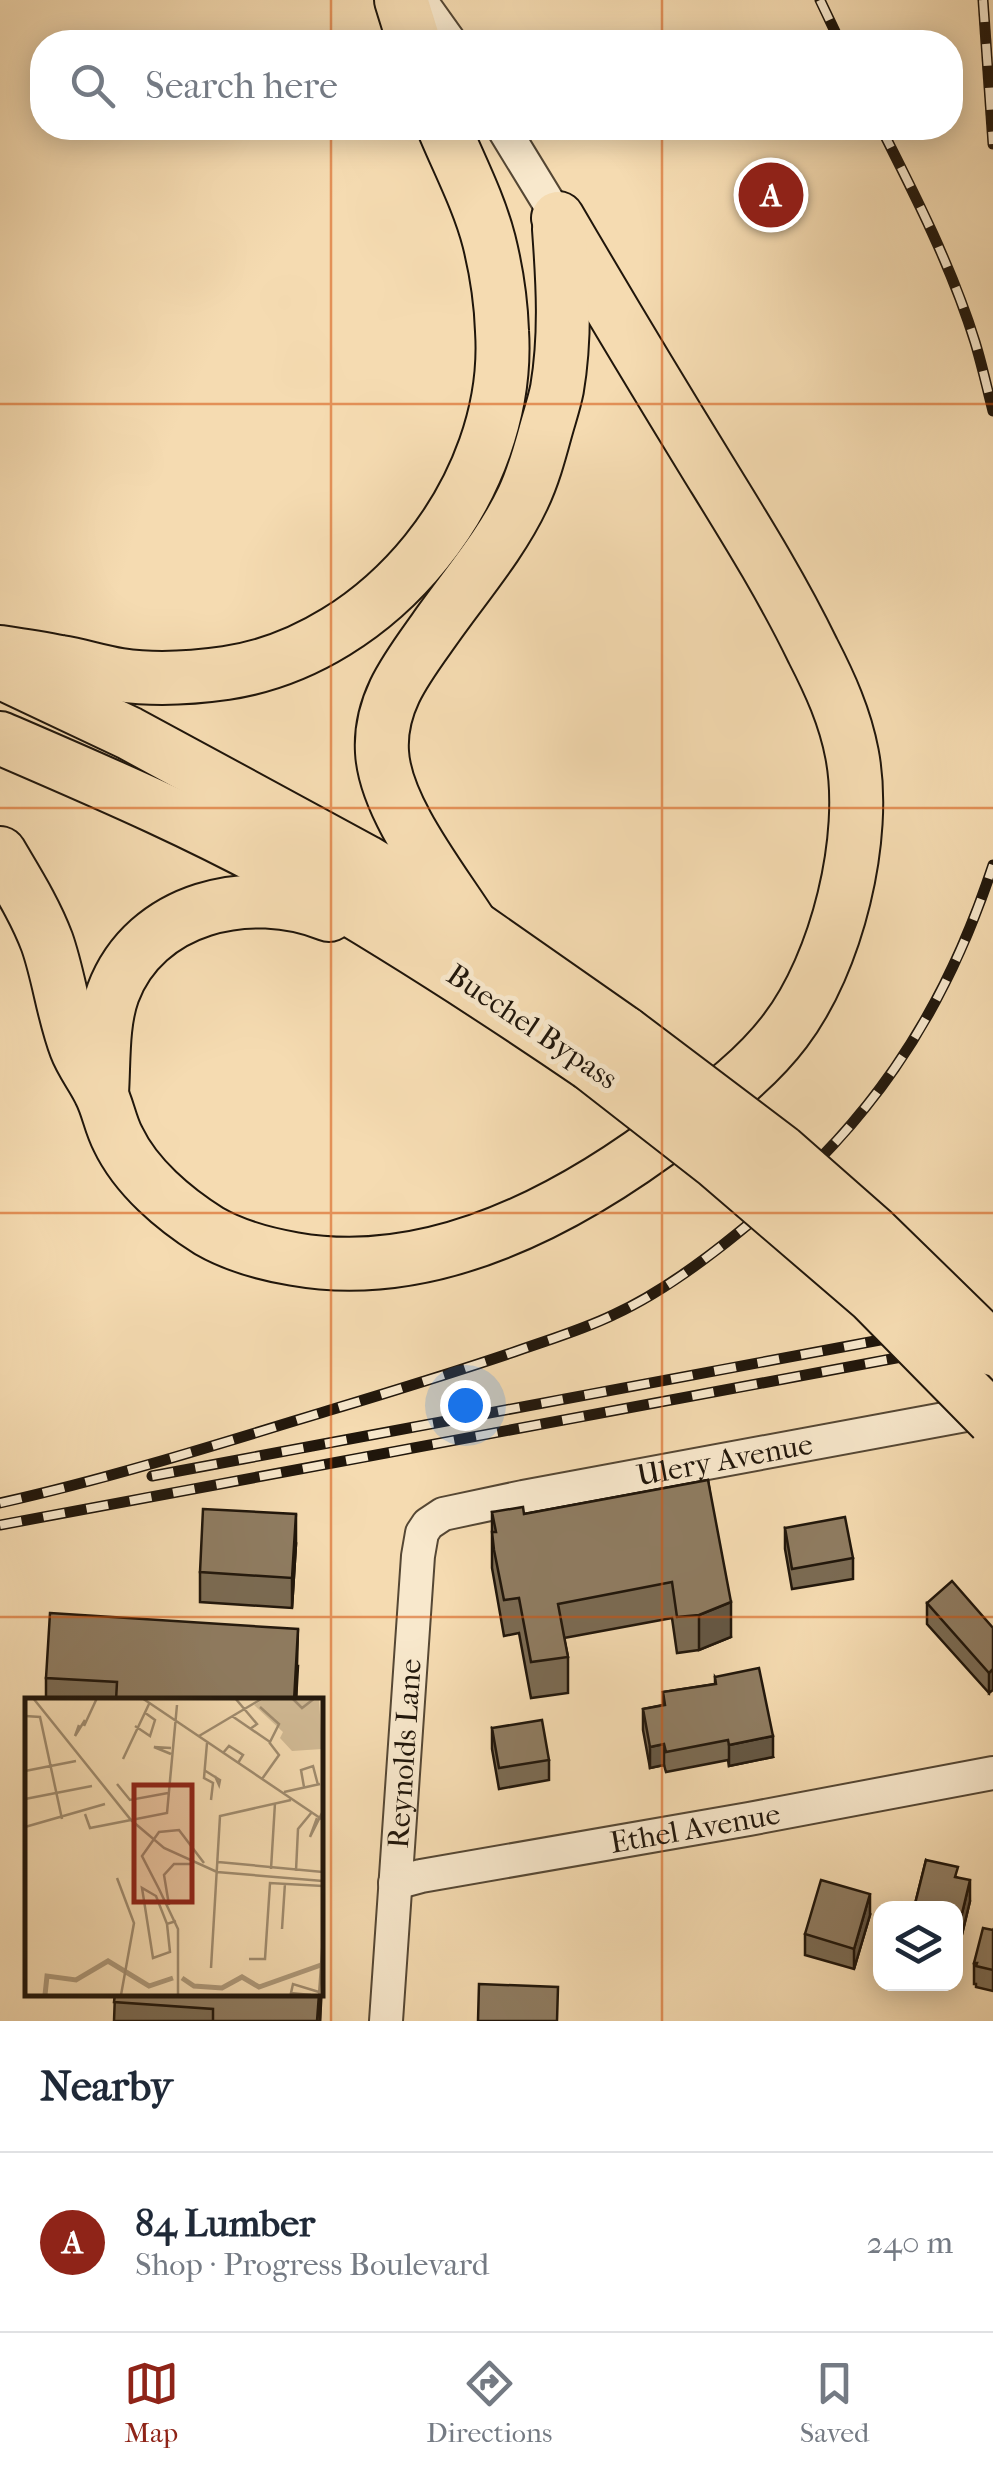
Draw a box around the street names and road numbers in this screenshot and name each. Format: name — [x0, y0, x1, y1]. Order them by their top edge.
street label: Buechel Bypass — [440, 957, 624, 1097]
street label: Ulery Avenue — [634, 1426, 815, 1493]
street label: Reynolds Lane — [380, 1657, 428, 1850]
street label: Ethel Avenue — [607, 1796, 783, 1860]

